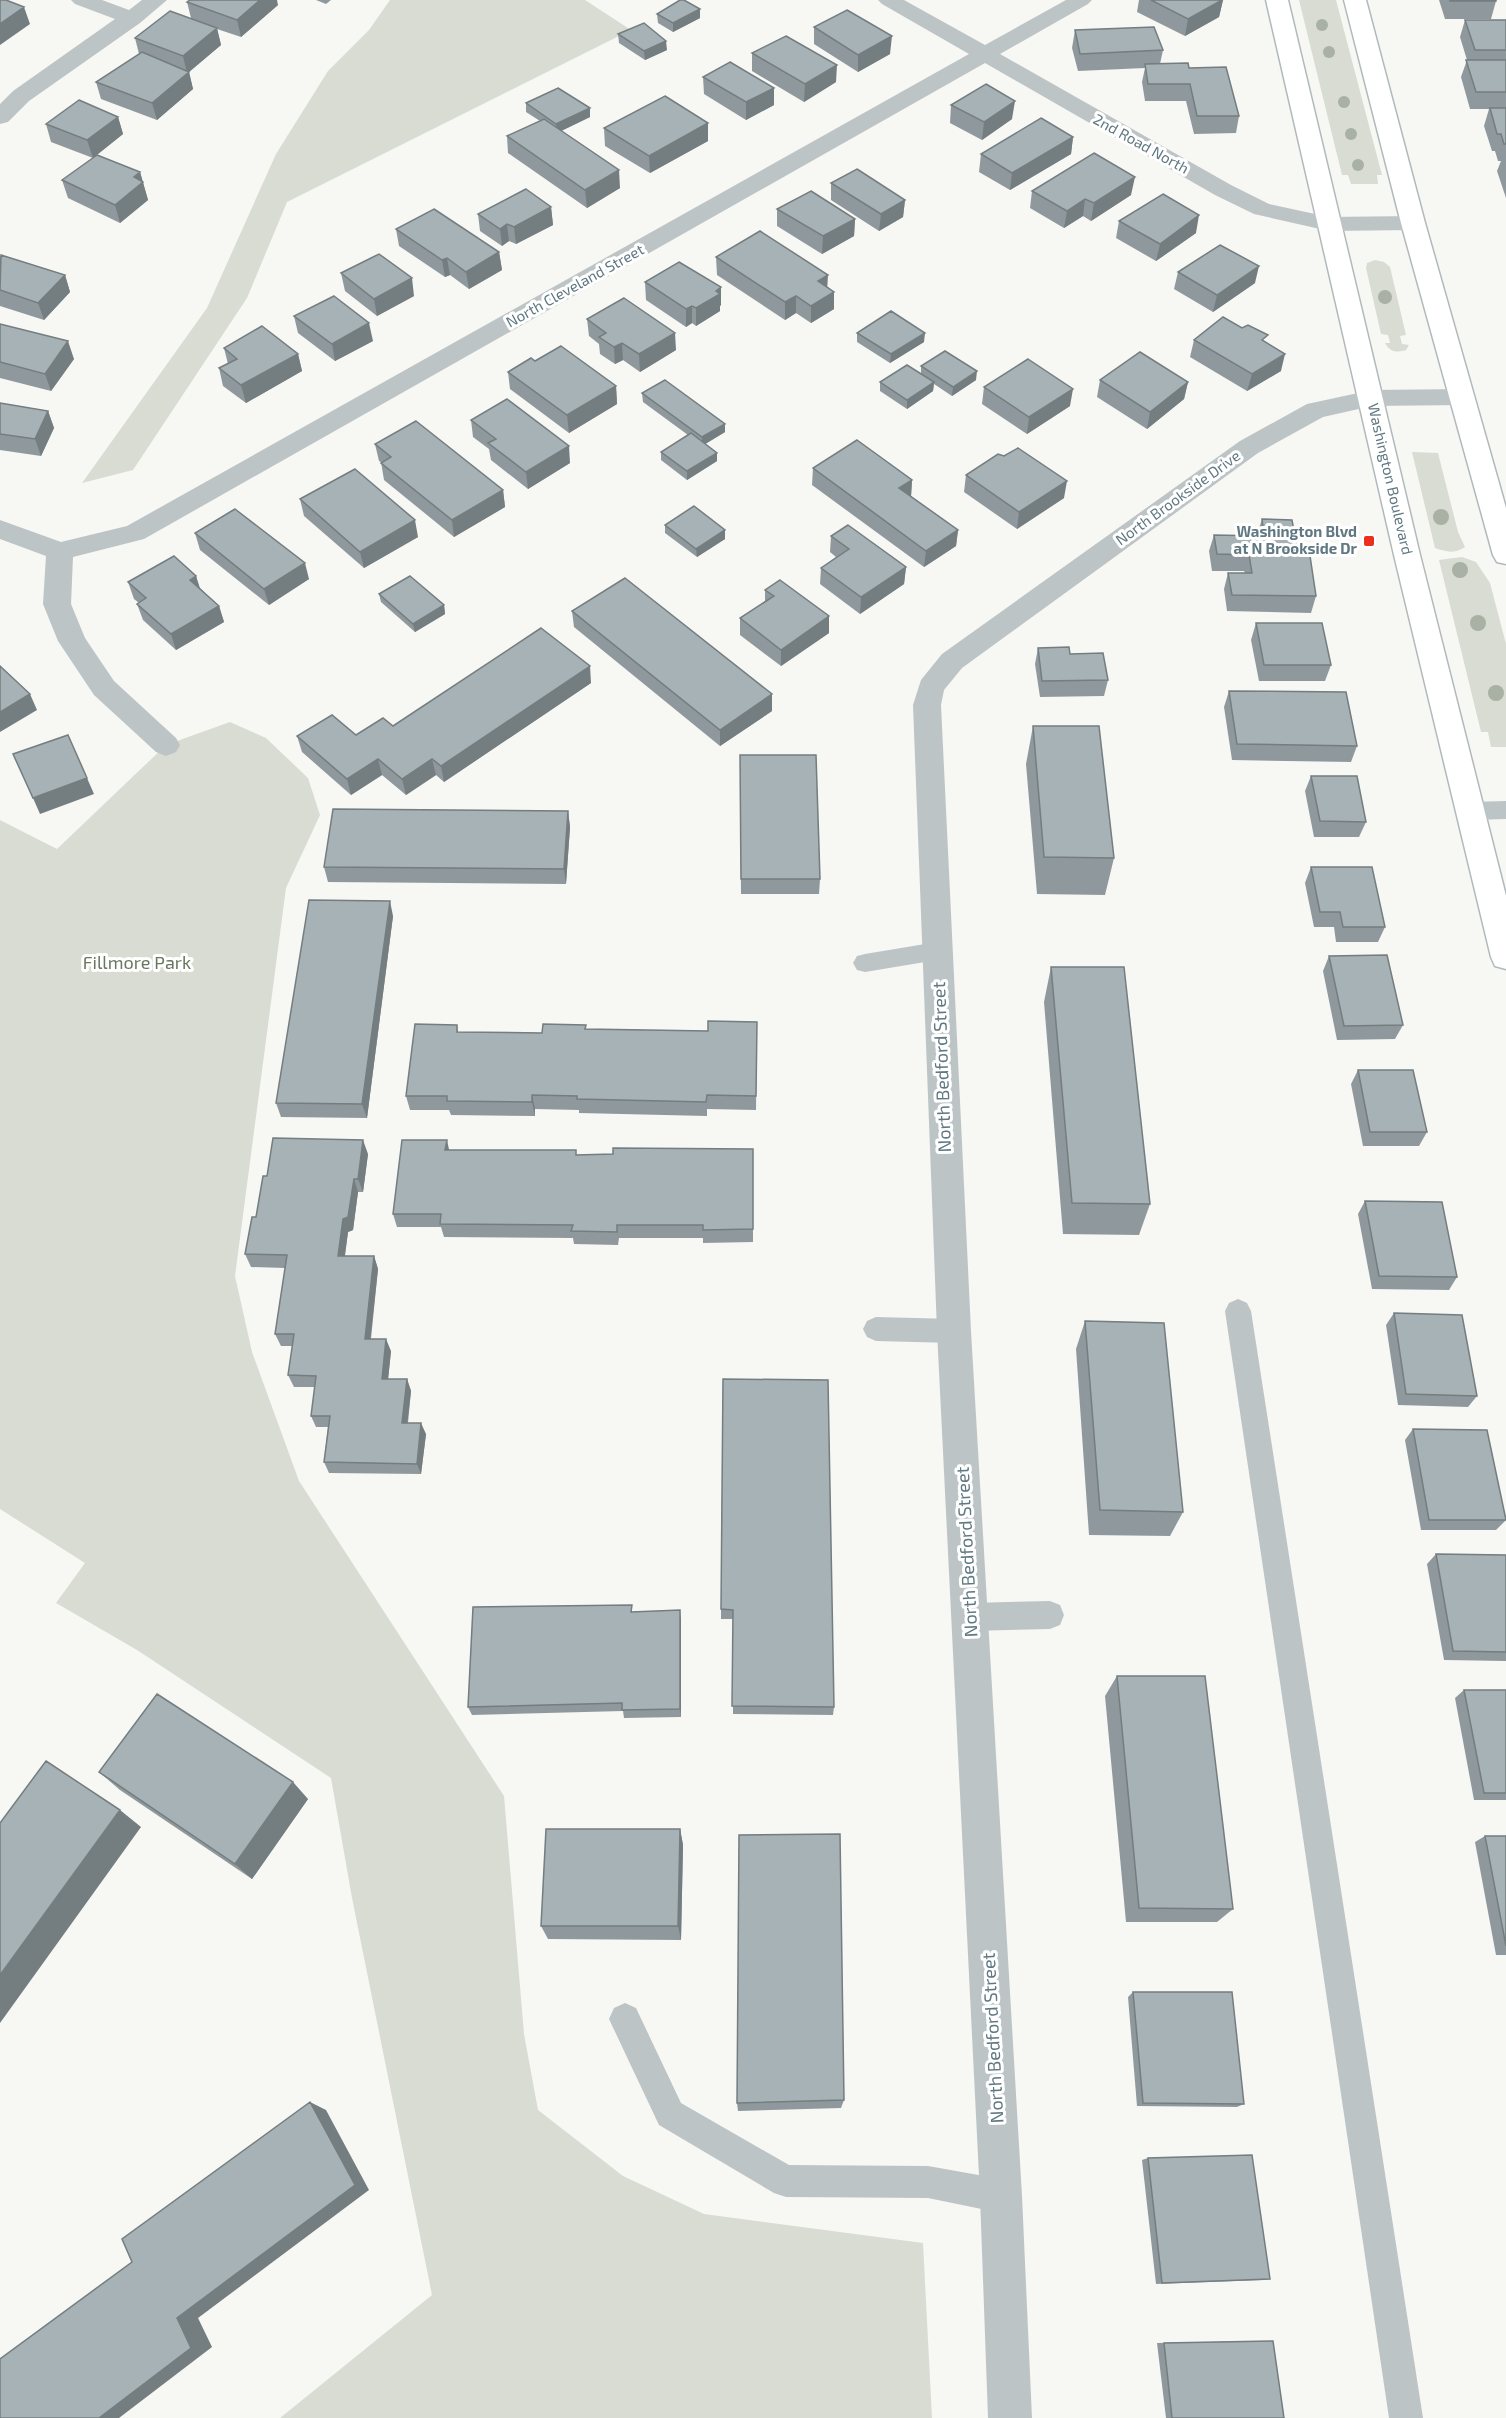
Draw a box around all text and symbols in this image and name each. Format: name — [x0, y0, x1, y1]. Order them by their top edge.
street label: 2nd Road North — [1091, 109, 1192, 177]
street label: North Cleveland Street — [502, 240, 647, 331]
street label: Washington Boulevard — [1365, 401, 1417, 556]
street label: North Brookside Drive — [1112, 446, 1243, 548]
place label: Washington Blvd at N Brookside Dr — [1234, 522, 1358, 557]
marker: Washington Blvd at N Brookside Dr — [1362, 534, 1376, 548]
park label: Fillmore Park — [83, 951, 191, 973]
street label: North Bedford Street — [927, 981, 955, 1153]
street label: North Bedford Street — [951, 1466, 981, 1638]
street label: North Bedford Street — [977, 1952, 1007, 2124]

